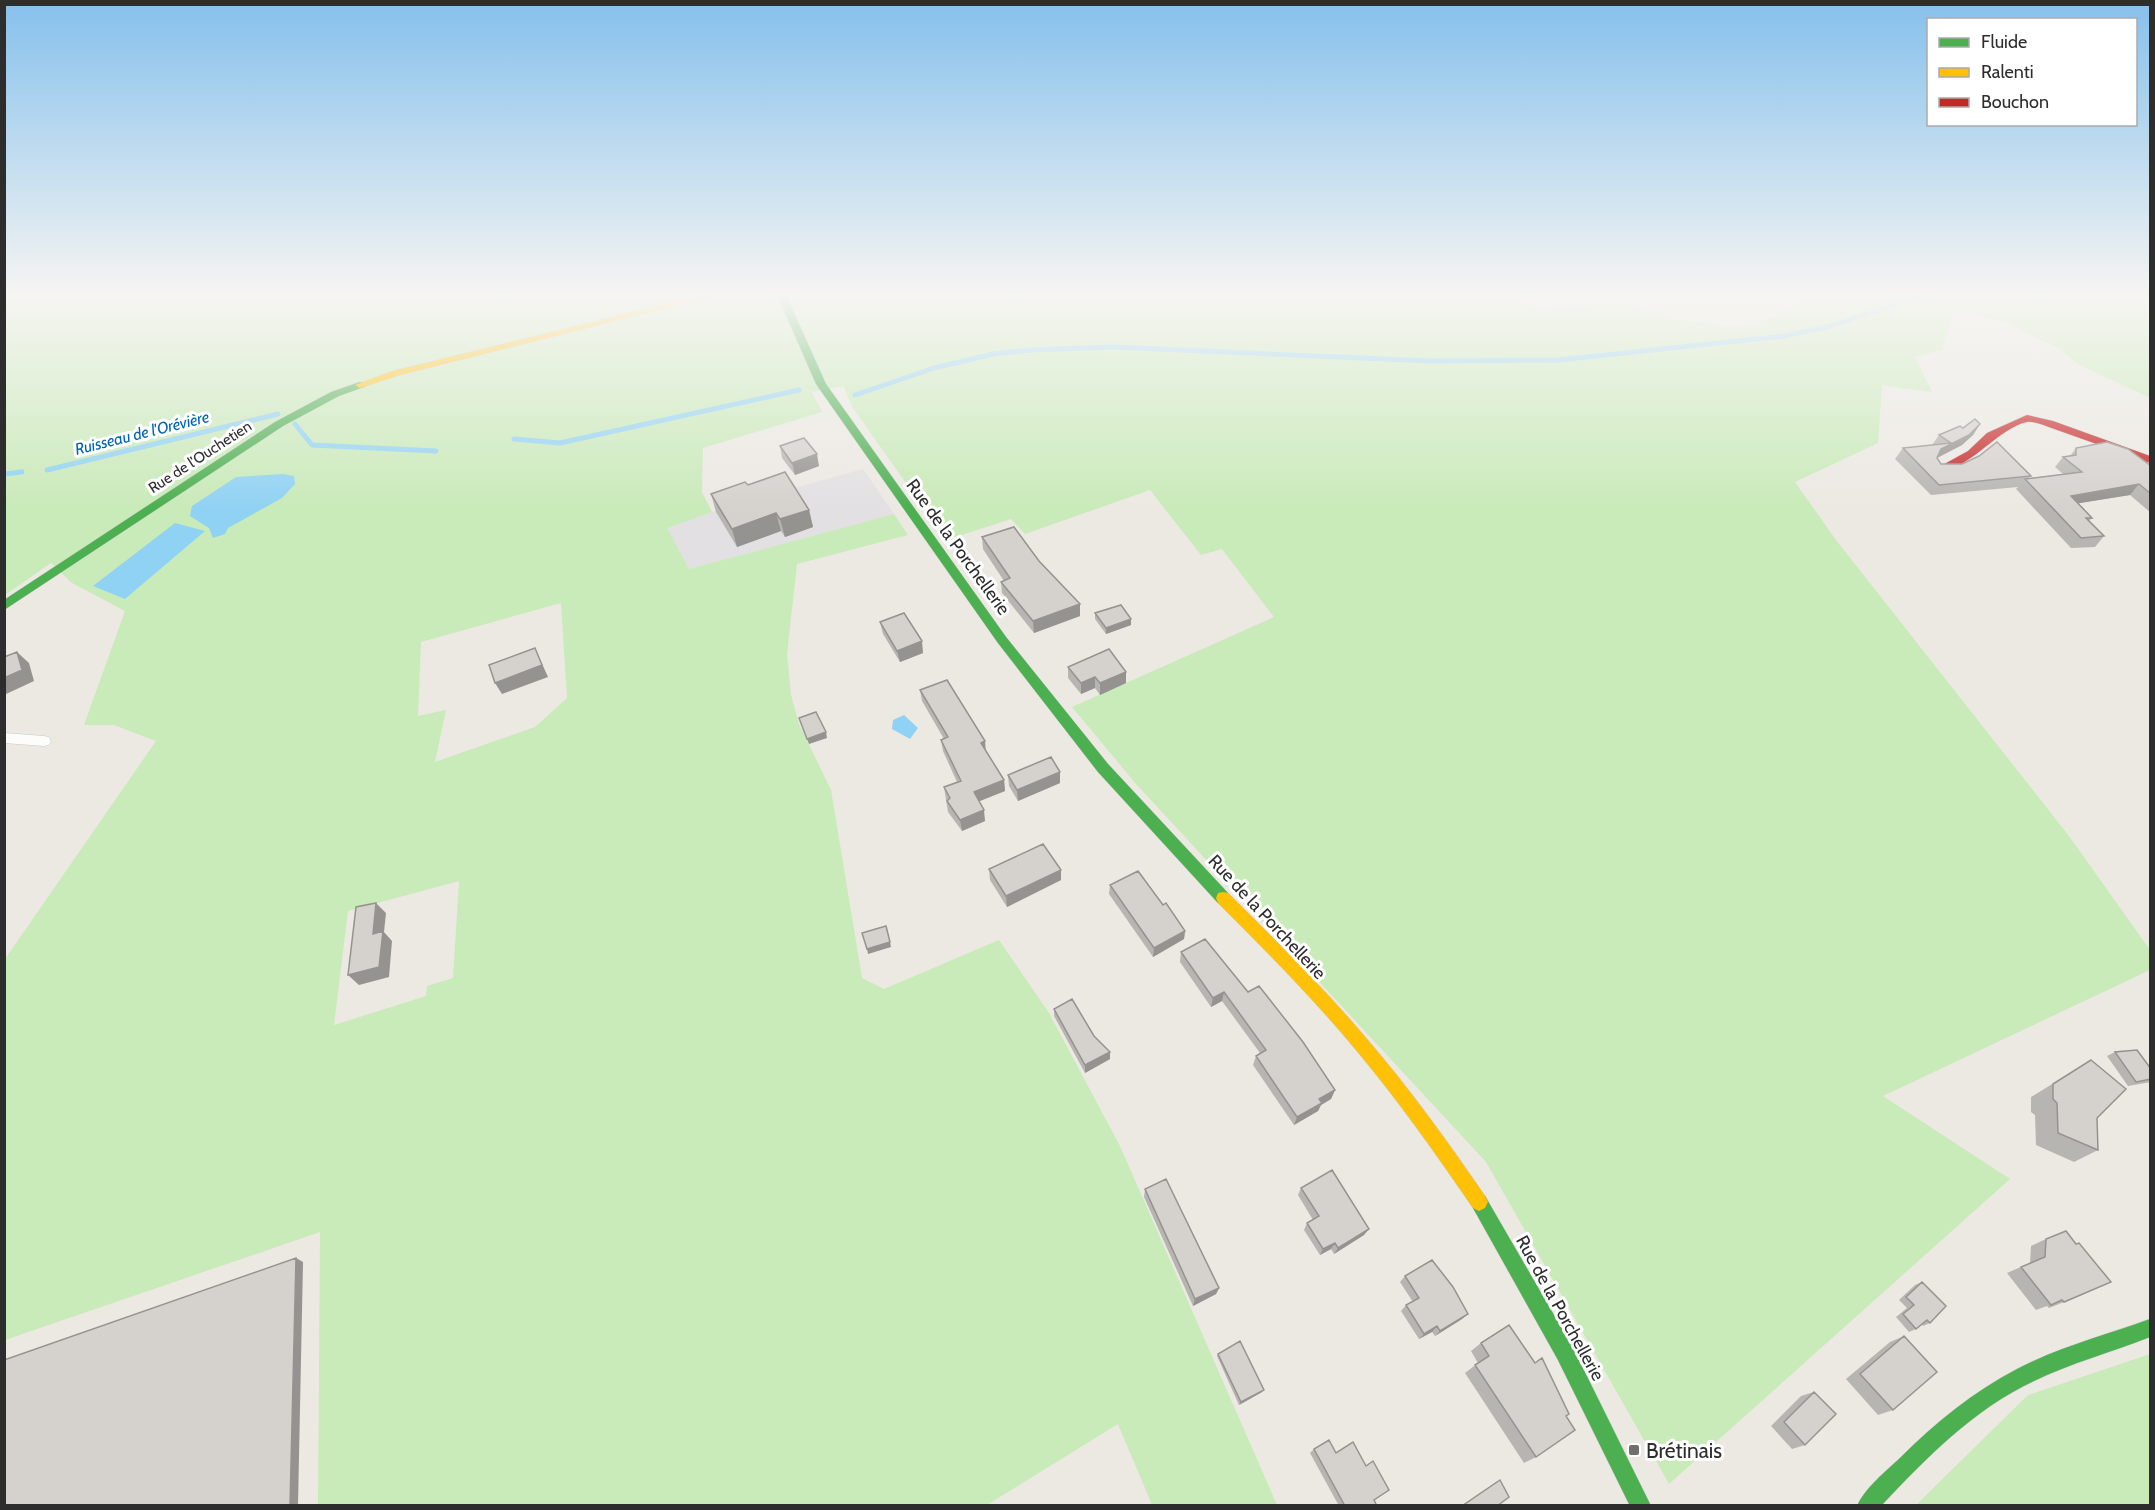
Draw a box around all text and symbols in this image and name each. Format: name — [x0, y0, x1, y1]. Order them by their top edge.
legend — [1927, 18, 2137, 126]
text: Fluide — [1981, 31, 2027, 53]
text: Ralenti — [1981, 61, 2034, 83]
text: Bouchon — [1981, 91, 2049, 113]
water label: Ruisseau de l'Orévière — [73, 407, 211, 459]
street label: Rue de l'Ouchetien — [145, 417, 255, 497]
street label: Rue de la Porchellerie — [901, 475, 1015, 619]
street label: Rue de la Porchellerie — [1204, 850, 1330, 984]
street label: Rue de la Porchellerie — [1511, 1232, 1609, 1384]
place label: Brétinais — [1646, 1438, 1722, 1463]
marker: Brétinais — [1627, 1443, 1641, 1457]

